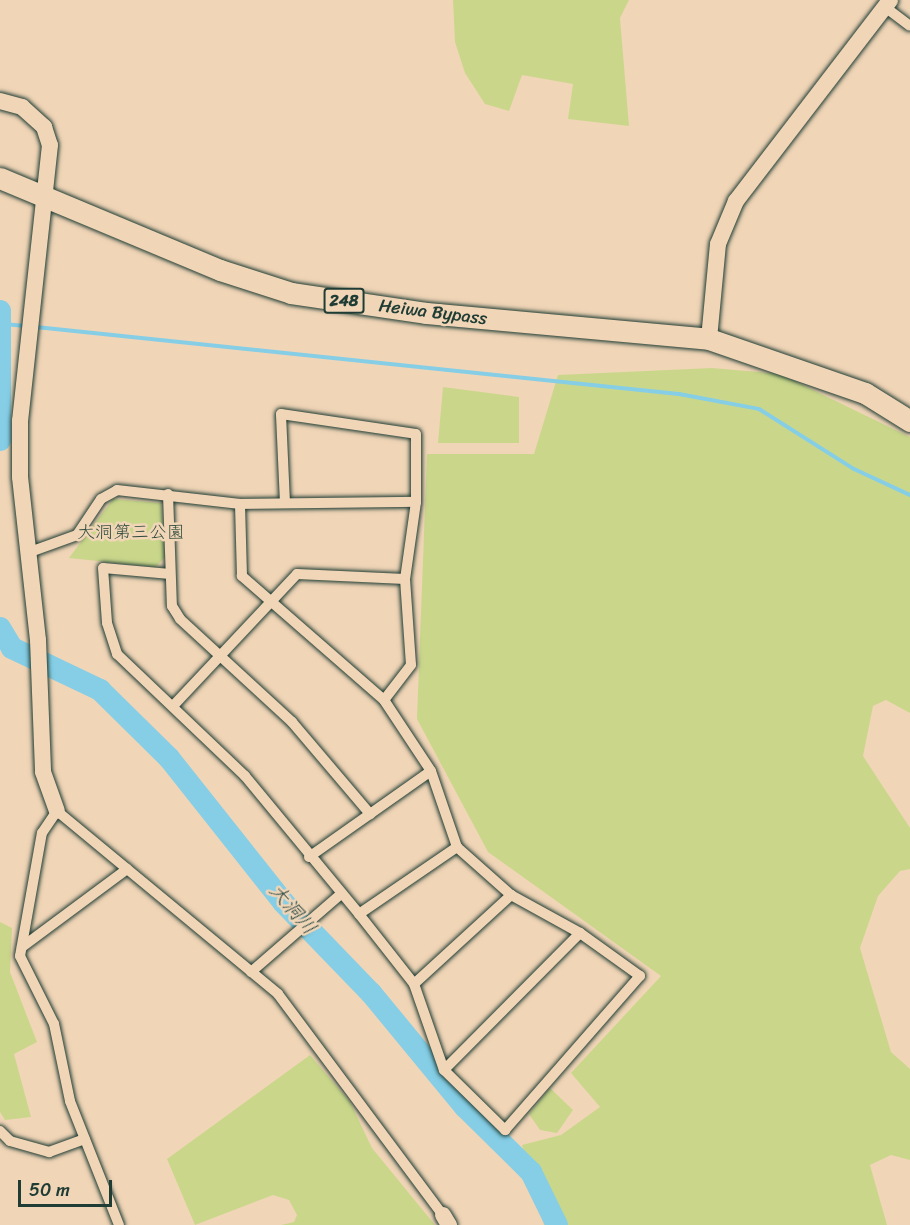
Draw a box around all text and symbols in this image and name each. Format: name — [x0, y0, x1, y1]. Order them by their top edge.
road number: 248 — [323, 288, 365, 314]
street label: Heiwa Bypass — [378, 295, 488, 329]
park label: 大洞第三公園 — [77, 521, 185, 543]
water label: 大洞川 — [264, 878, 322, 940]
scale bar — [21, 1168, 116, 1206]
text: 50 m — [29, 1174, 70, 1206]

